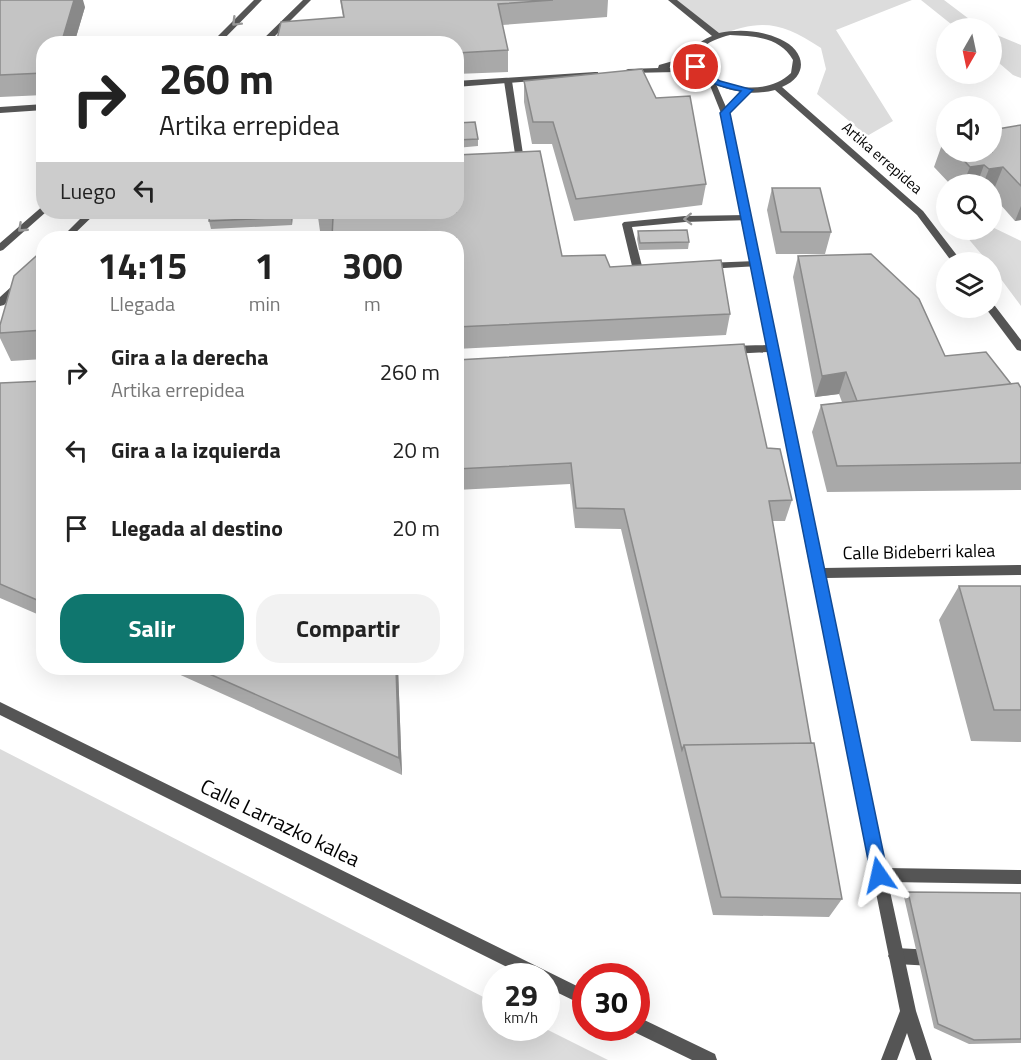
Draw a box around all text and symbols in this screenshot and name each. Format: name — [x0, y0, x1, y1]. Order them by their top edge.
one-way arrow — [233, 14, 244, 25]
north arrow — [936, 18, 1002, 84]
map controls — [936, 18, 1002, 318]
pin — [670, 41, 721, 92]
text: 260 m — [159, 46, 274, 110]
icon: arrive — [679, 50, 712, 83]
icon: right — [60, 60, 138, 138]
button: sound — [936, 96, 1002, 162]
text: Artika errepidea — [159, 104, 339, 145]
street label: Artika errepidea — [837, 116, 928, 199]
text: Luego — [60, 174, 116, 208]
icon: left — [128, 174, 161, 207]
button: search — [936, 174, 1002, 240]
one-way arrow — [684, 213, 693, 225]
one-way arrow — [18, 221, 28, 232]
text: 14:15 — [97, 238, 187, 293]
text: 1 — [255, 238, 275, 293]
text: 300 — [342, 238, 403, 293]
button: layers — [936, 252, 1002, 318]
text: Llegada — [110, 288, 175, 319]
text: min — [249, 288, 281, 319]
text: m — [364, 288, 381, 319]
text: Gira a la derecha — [111, 340, 268, 374]
text: 260 m — [380, 355, 440, 389]
icon: right — [60, 356, 93, 389]
text: Artika errepidea — [111, 374, 245, 405]
text: Gira a la izquierda — [111, 433, 281, 467]
text: 20 m — [392, 433, 440, 467]
icon: left — [60, 434, 93, 467]
text: Llegada al destino — [111, 511, 283, 545]
text: 20 m — [392, 511, 440, 545]
icon: arrive — [60, 512, 93, 545]
street label: Calle Bideberri kalea — [842, 537, 996, 566]
button: Salir — [60, 594, 244, 663]
button: Compartir — [256, 594, 440, 663]
street label: Calle Larrazko kalea — [195, 770, 366, 875]
position arrow — [847, 843, 911, 907]
speed limit sign: 30 — [572, 963, 650, 1041]
text: 29 — [504, 972, 538, 1018]
text: km/h — [504, 1006, 538, 1029]

